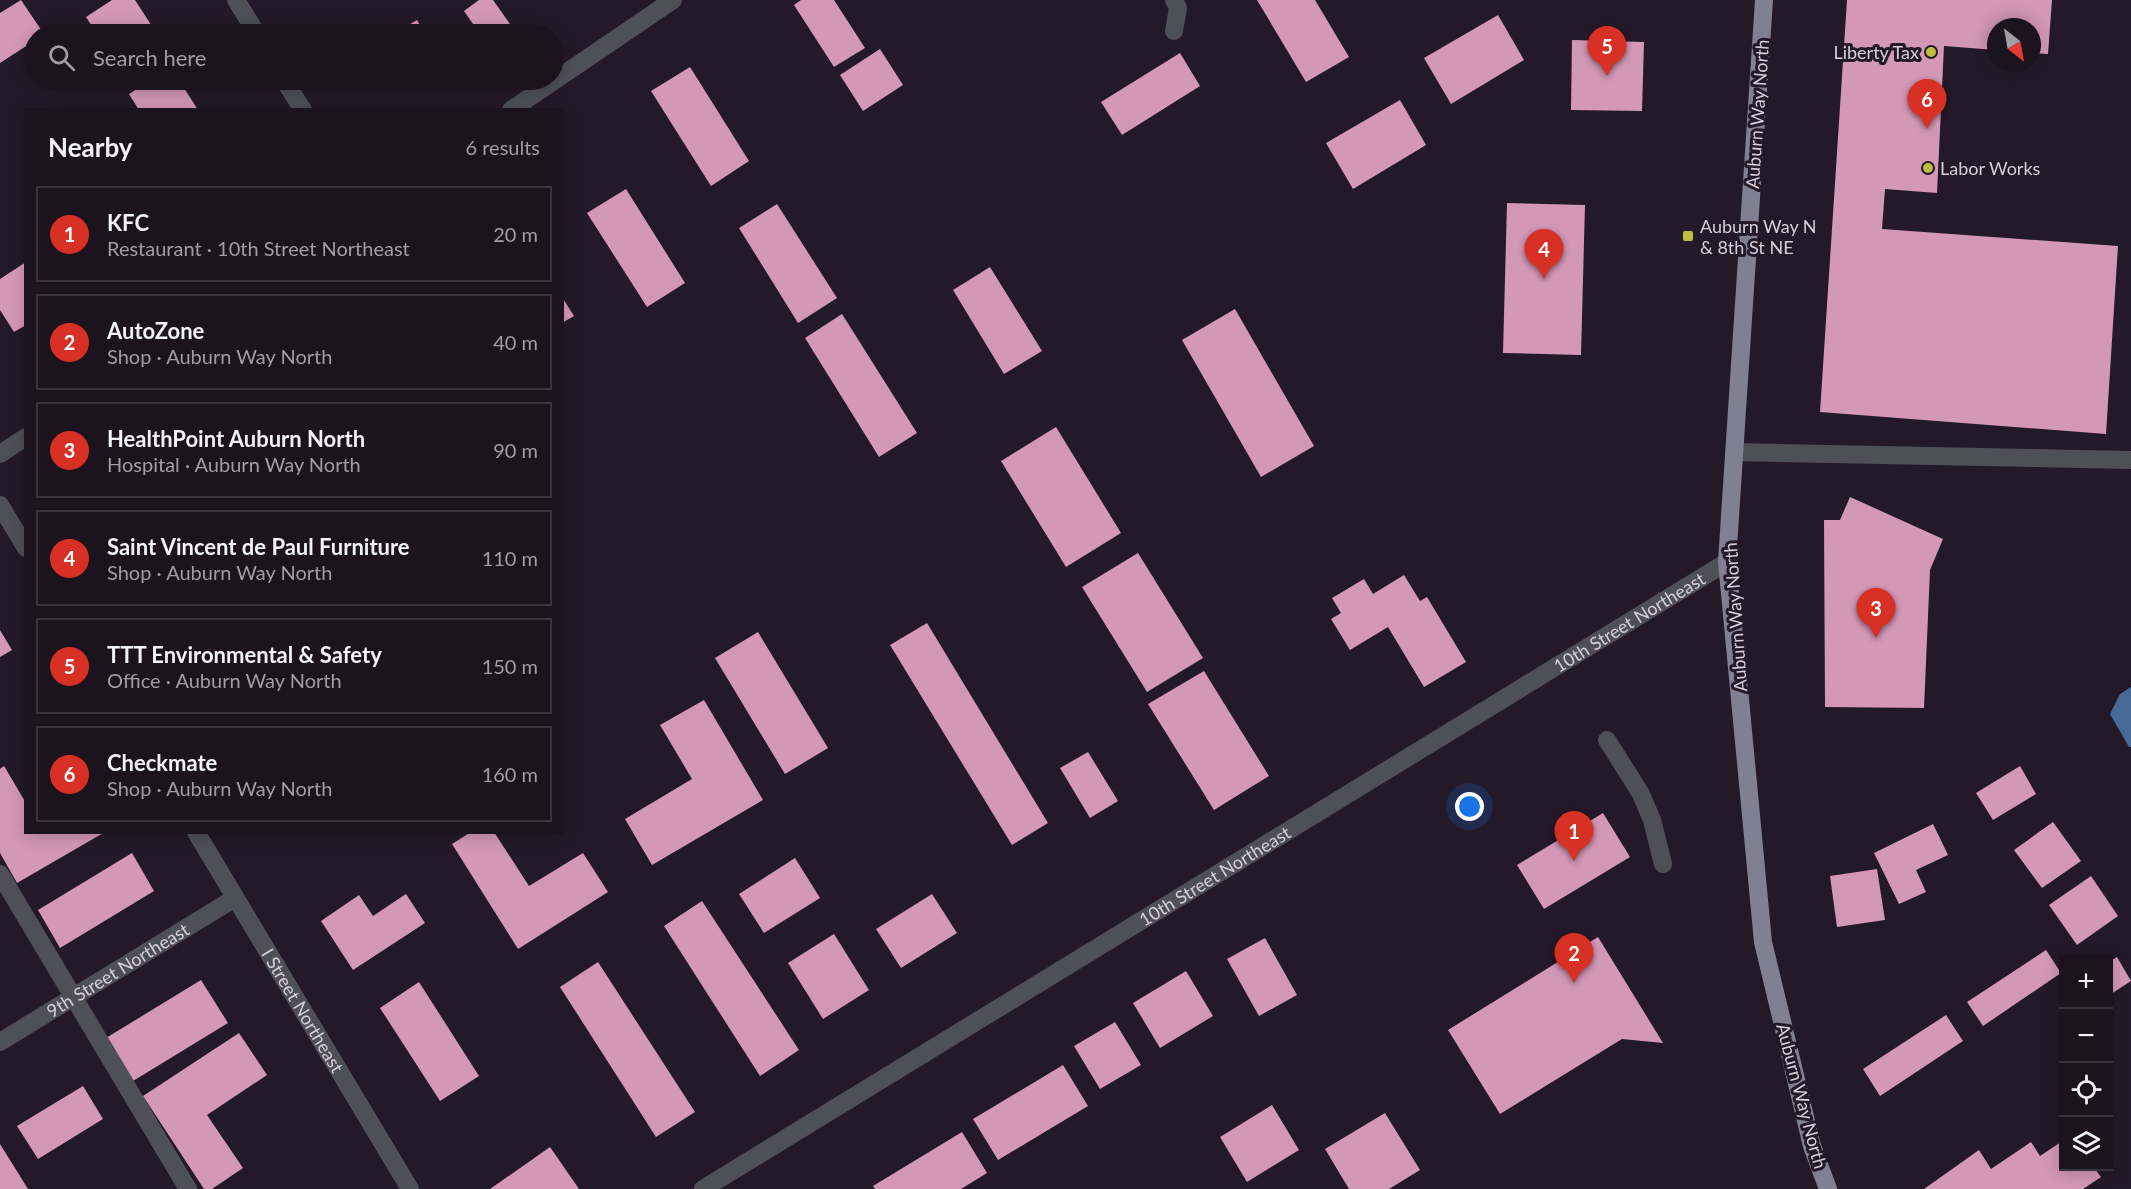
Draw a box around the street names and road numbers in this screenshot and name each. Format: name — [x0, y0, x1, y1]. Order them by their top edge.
street label: Auburn Way North — [1741, 39, 1773, 189]
street label: Auburn Way North — [1719, 542, 1751, 692]
street label: 10th Street Northeast — [1549, 567, 1709, 677]
street label: 10th Street Northeast — [1135, 821, 1295, 930]
street label: 9th Street Northeast — [42, 918, 193, 1022]
street label: I Street Northeast — [257, 944, 349, 1077]
street label: Auburn Way North — [1772, 1021, 1832, 1171]

